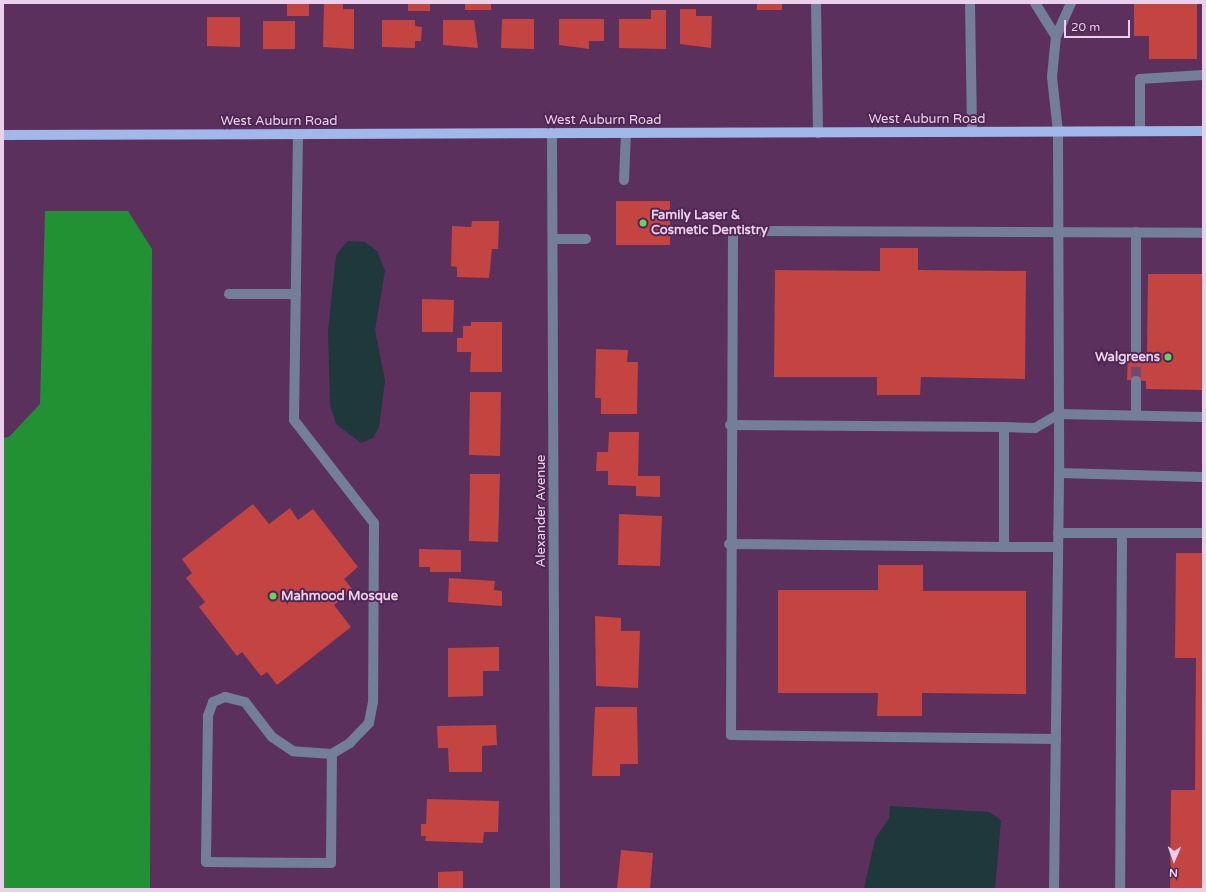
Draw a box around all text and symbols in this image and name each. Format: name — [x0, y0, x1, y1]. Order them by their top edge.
scale bar — [1066, 12, 1132, 38]
text: 20 m — [1071, 20, 1100, 34]
street label: West Auburn Road — [869, 111, 985, 127]
street label: West Auburn Road — [545, 112, 661, 128]
street label: West Auburn Road — [221, 113, 337, 129]
place label: Family Laser & Cosmetic Dentistry — [651, 208, 768, 239]
marker: Family Laser & Cosmetic Dentistry — [638, 218, 648, 228]
place label: Walgreens — [1095, 349, 1160, 365]
marker: Walgreens — [1163, 352, 1173, 362]
street label: Alexander Avenue — [533, 455, 549, 567]
place label: Mahmood Mosque — [281, 588, 398, 604]
marker: Mahmood Mosque — [268, 591, 278, 601]
north arrow — [1154, 840, 1194, 880]
text: N — [1169, 866, 1178, 879]

